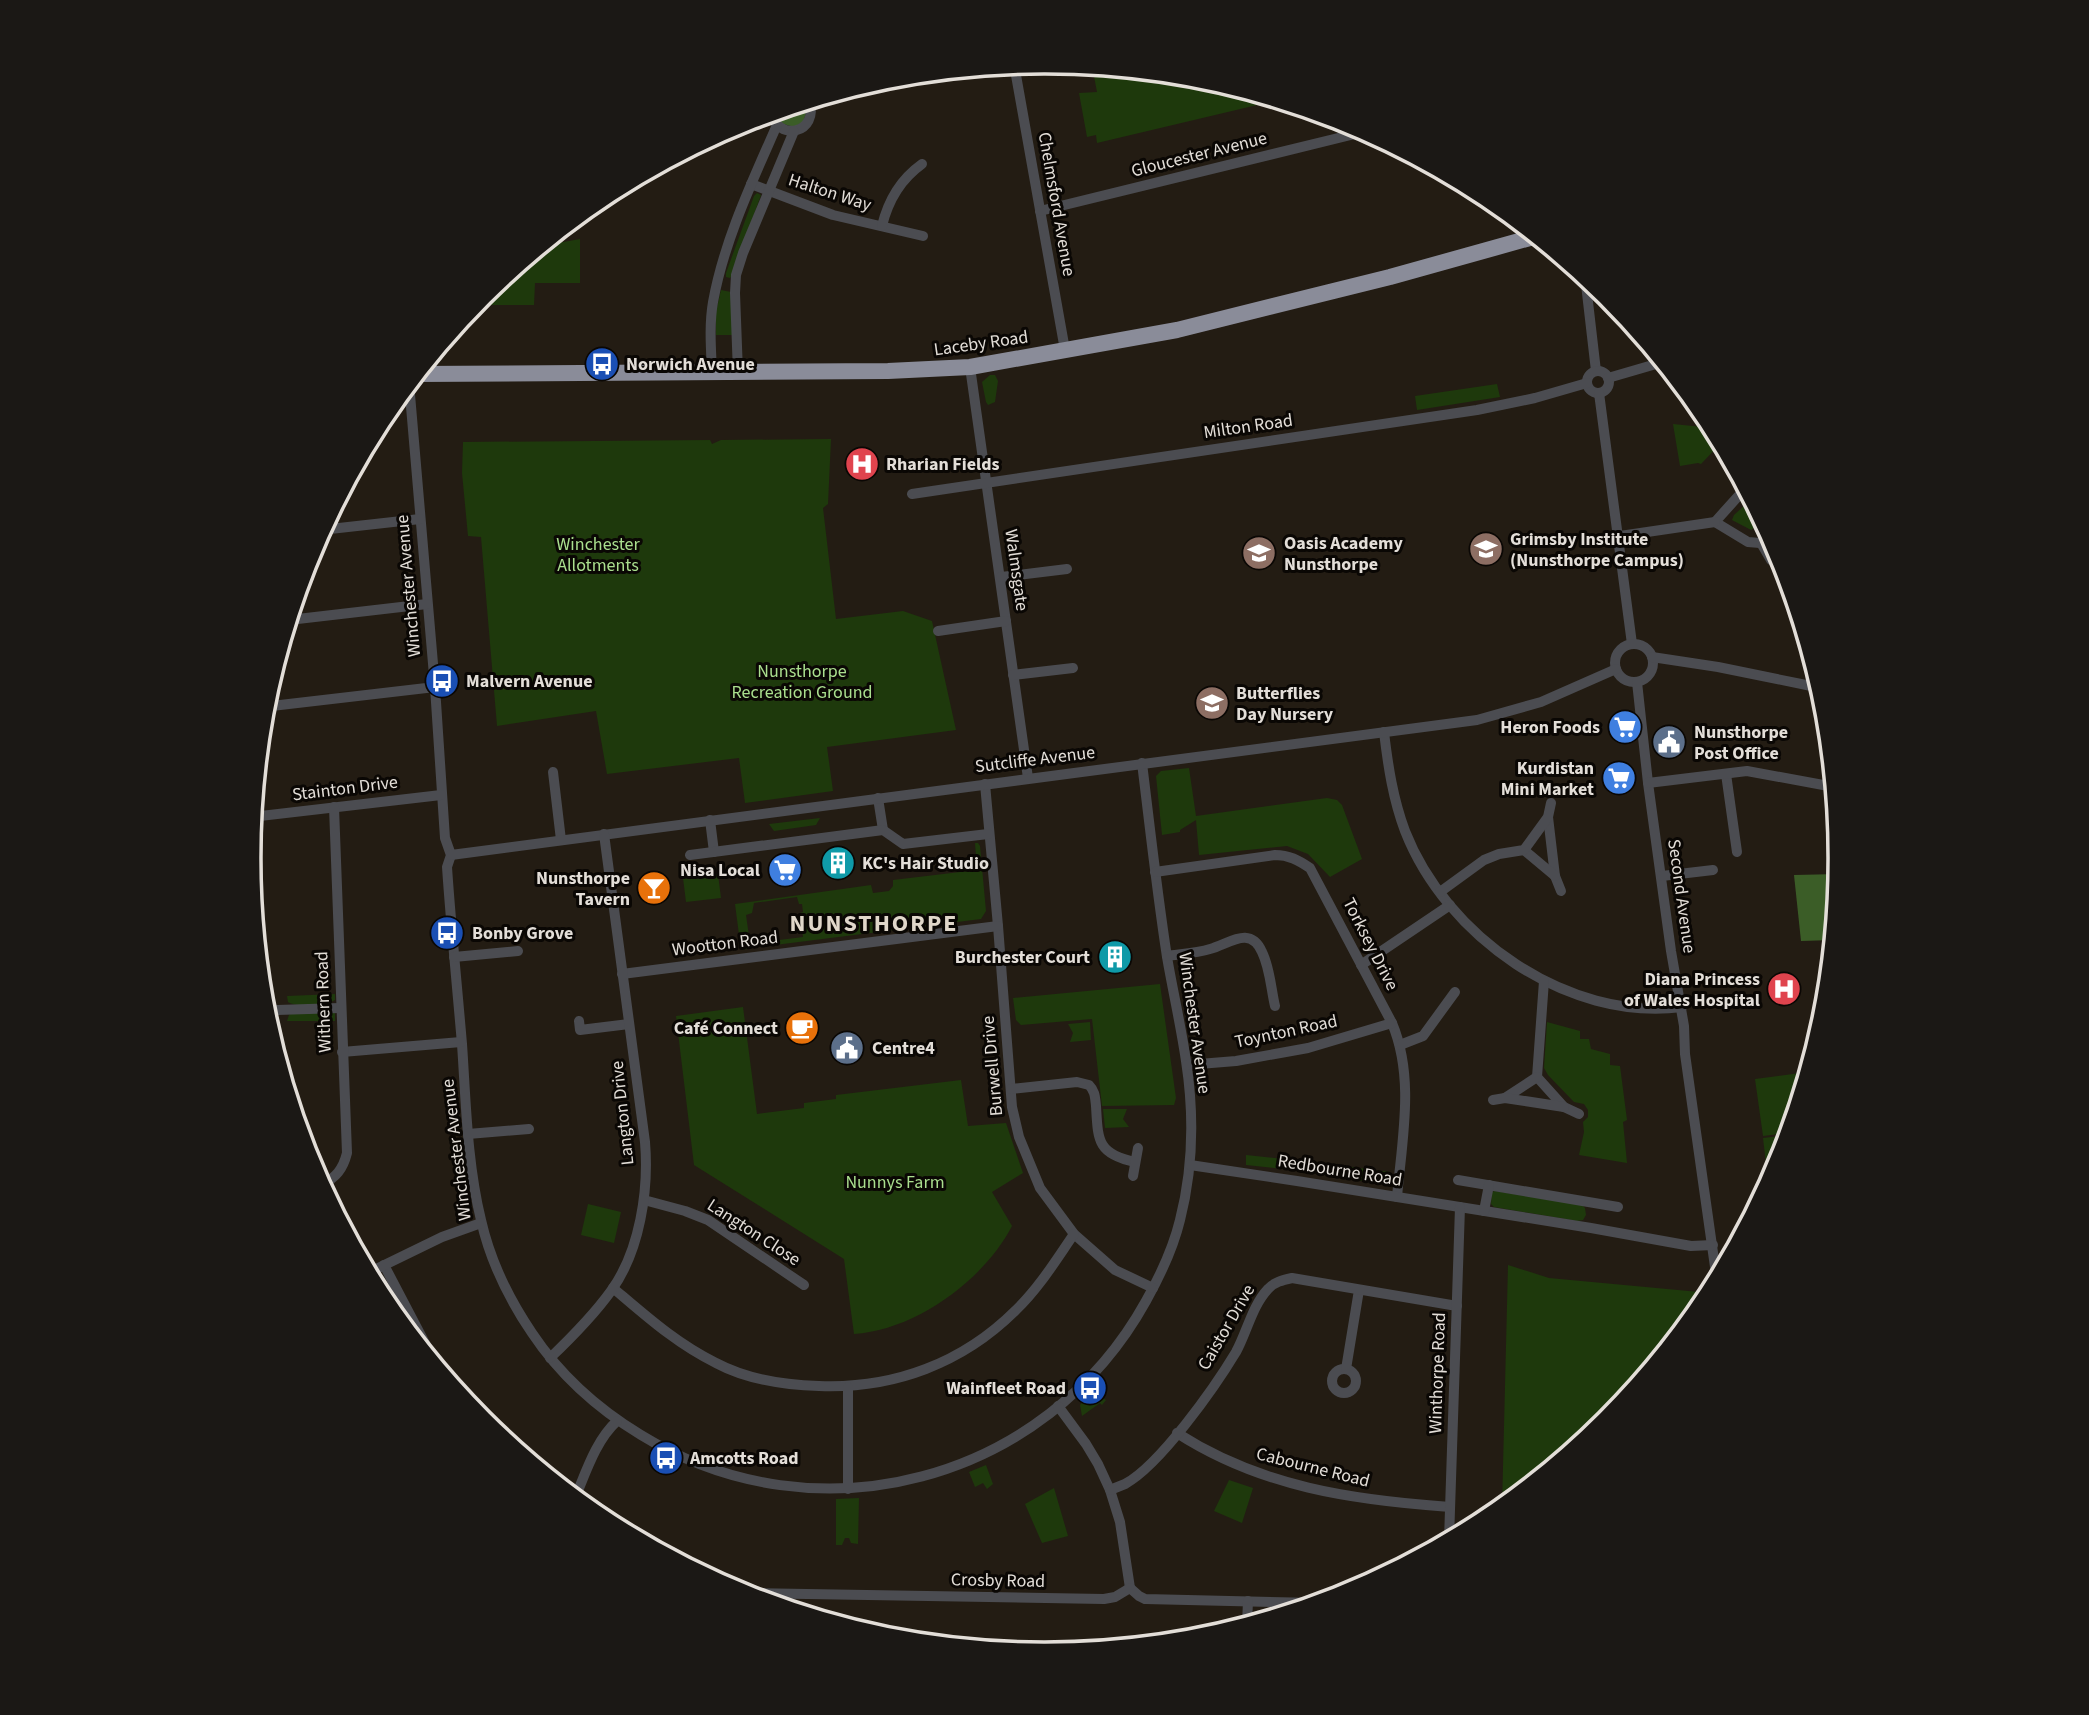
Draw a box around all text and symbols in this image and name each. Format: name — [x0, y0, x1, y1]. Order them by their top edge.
street label: Gloucester Avenue — [1129, 125, 1270, 183]
street label: Chelmsford Avenue — [1032, 130, 1082, 278]
street label: Halton Way — [785, 167, 875, 218]
street label: Laceby Road — [932, 324, 1030, 362]
bus stop icon: Norwich Avenue — [583, 345, 621, 383]
place label: Norwich Avenue — [626, 352, 755, 377]
street label: Milton Road — [1202, 408, 1294, 445]
hospital icon: Rharian Fields — [843, 445, 881, 483]
place label: Rharian Fields — [886, 452, 999, 477]
street label: Winchester Avenue — [390, 514, 427, 658]
place label: Grimsby Institute (Nunsthorpe Campus) — [1510, 527, 1684, 573]
street label: Walmsgate — [998, 528, 1035, 613]
school or university icon: Grimsby Institute (Nunsthorpe Campus) — [1467, 530, 1505, 568]
place label: Oasis Academy Nunsthorpe — [1284, 531, 1403, 577]
park label: Winchester Allotments — [556, 532, 641, 578]
school or university icon: Oasis Academy Nunsthorpe — [1240, 534, 1278, 572]
park label: Nunsthorpe Recreation Ground — [731, 659, 873, 705]
bus stop icon: Malvern Avenue — [423, 662, 461, 700]
place label: Malvern Avenue — [466, 669, 592, 694]
place label: Butterflies Day Nursery — [1236, 681, 1334, 727]
school or university icon: Butterflies Day Nursery — [1193, 684, 1231, 722]
supermarket icon: Heron Foods — [1606, 708, 1644, 746]
place label: Heron Foods — [1500, 715, 1600, 740]
place label: Nunsthorpe Post Office — [1694, 720, 1788, 766]
public building icon: Nunsthorpe Post Office — [1650, 723, 1688, 761]
street label: Sutcliffe Avenue — [974, 740, 1097, 779]
place label: Kurdistan Mini Market — [1501, 756, 1594, 802]
supermarket icon: Kurdistan Mini Market — [1600, 759, 1638, 797]
street label: Stainton Drive — [291, 770, 399, 807]
street label: Second Avenue — [1661, 837, 1702, 955]
building icon: KC's Hair Studio — [819, 844, 857, 882]
supermarket icon: Nisa Local — [766, 851, 804, 889]
place label: KC's Hair Studio — [862, 851, 989, 876]
place label: Nisa Local — [680, 858, 760, 883]
place label: Nunsthorpe Tavern — [536, 866, 630, 912]
bar icon: Nunsthorpe Tavern — [635, 869, 673, 907]
street label: Torksey Drive — [1337, 894, 1405, 995]
district label: NUNSTHORPE — [790, 906, 958, 941]
bus stop icon: Bonby Grove — [428, 914, 466, 952]
place label: Bonby Grove — [472, 921, 573, 946]
street label: Wootton Road — [671, 925, 780, 962]
building icon: Burchester Court — [1096, 938, 1134, 976]
place label: Burchester Court — [955, 945, 1090, 970]
street label: Withern Road — [309, 951, 338, 1053]
street label: Winchester Avenue — [1172, 951, 1217, 1095]
place label: Diana Princess of Wales Hospital — [1624, 967, 1760, 1013]
hospital icon: Diana Princess of Wales Hospital — [1765, 970, 1803, 1008]
street label: Toynton Road — [1233, 1008, 1340, 1055]
cafe icon: Café Connect — [783, 1009, 821, 1047]
street label: Burwell Drive — [976, 1015, 1009, 1117]
place label: Café Connect — [674, 1016, 778, 1041]
public building icon: Centre4 — [828, 1029, 866, 1067]
place label: Centre4 — [872, 1036, 935, 1061]
street label: Langton Drive — [605, 1059, 640, 1166]
street label: Winchester Avenue — [435, 1078, 478, 1222]
street label: Redbourne Road — [1276, 1148, 1404, 1193]
park label: Nunnys Farm — [845, 1170, 945, 1195]
street label: Langton Close — [702, 1193, 805, 1272]
street label: Caistor Drive — [1192, 1280, 1261, 1375]
street label: Winthorpe Road — [1423, 1312, 1452, 1434]
bus stop icon: Wainfleet Road — [1071, 1369, 1109, 1407]
place label: Wainfleet Road — [946, 1376, 1066, 1401]
bus stop icon: Amcotts Road — [647, 1439, 685, 1477]
street label: Cabourne Road — [1254, 1441, 1372, 1494]
place label: Amcotts Road — [689, 1446, 798, 1471]
street label: Crosby Road — [951, 1567, 1045, 1594]

